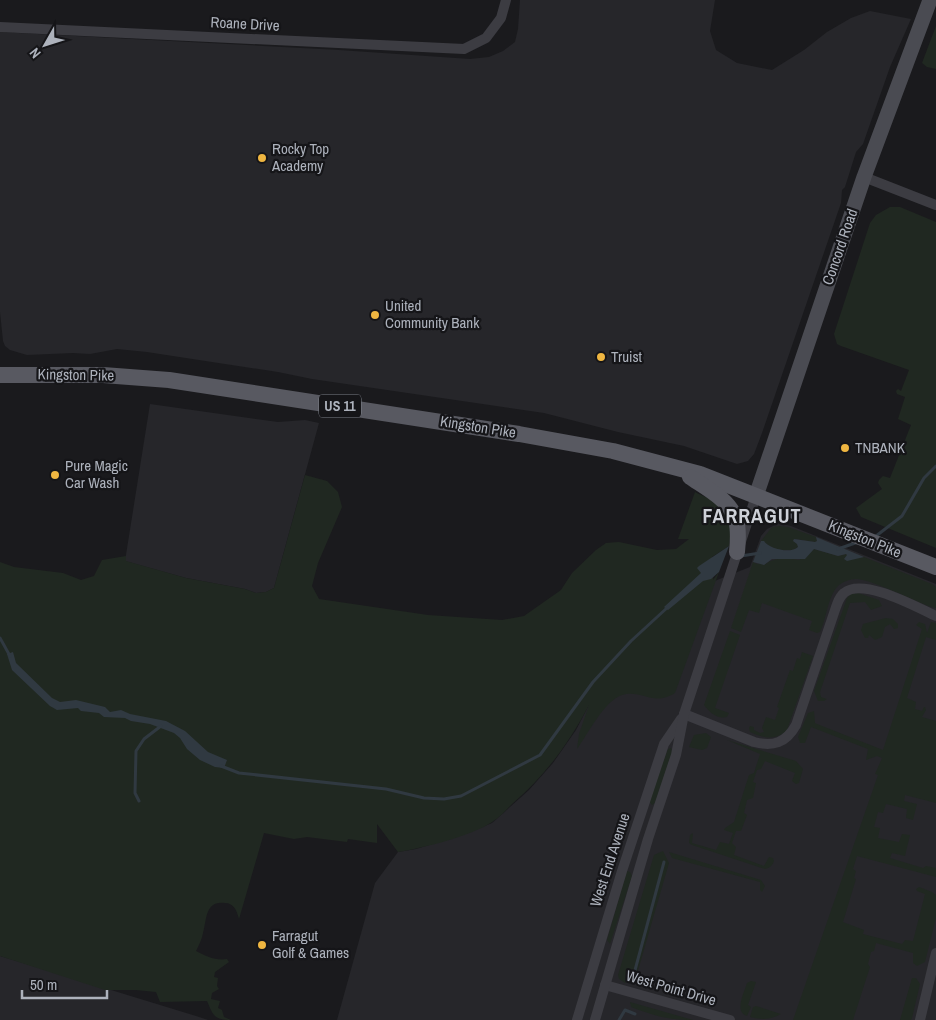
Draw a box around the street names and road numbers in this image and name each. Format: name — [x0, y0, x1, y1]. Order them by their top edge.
street label: Roane Drive — [210, 11, 280, 36]
street label: Concord Road — [817, 206, 862, 288]
street label: Kingston Pike — [38, 363, 115, 386]
road number: US 11 — [319, 394, 361, 418]
street label: Kingston Pike — [439, 410, 518, 443]
street label: Kingston Pike — [826, 514, 905, 563]
street label: West End Avenue — [584, 810, 635, 909]
street label: West Point Drive — [624, 965, 719, 1010]

